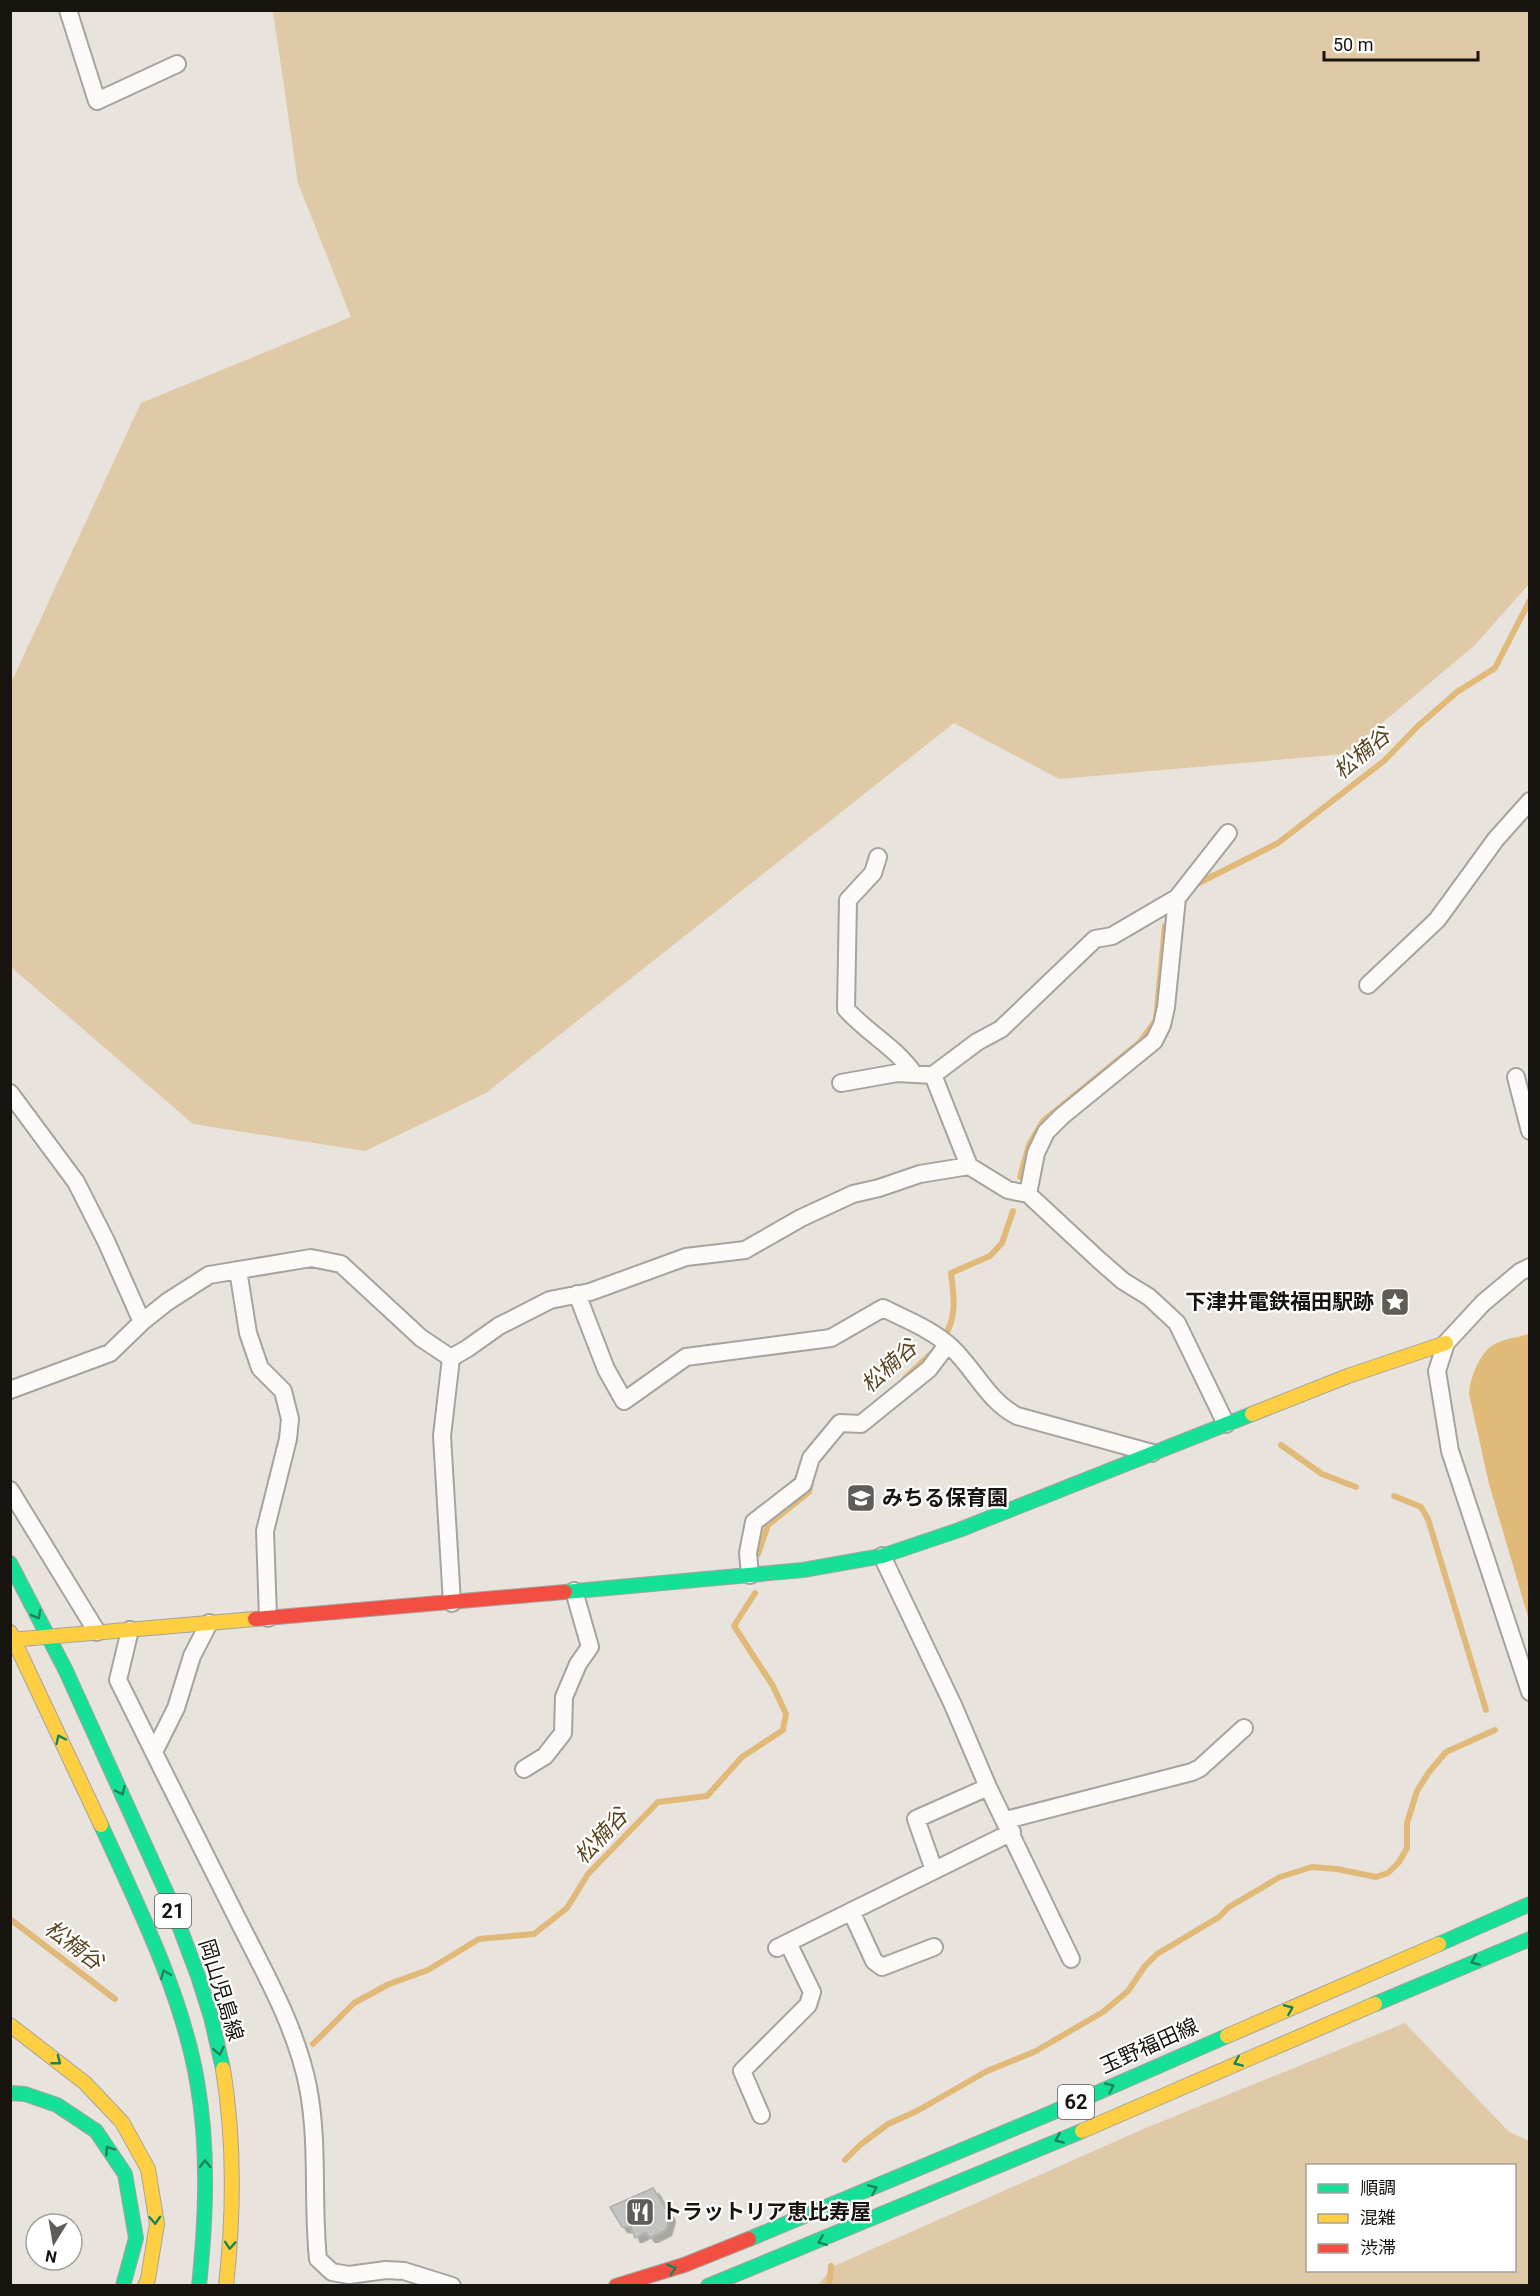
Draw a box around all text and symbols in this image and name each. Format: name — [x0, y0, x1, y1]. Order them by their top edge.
scale bar — [1324, 24, 1478, 62]
text: 50 m — [1333, 34, 1373, 55]
water label: 松楠谷 — [1329, 721, 1397, 784]
place icon: 下津井電鉄福田駅跡 — [1379, 1286, 1411, 1318]
place label: 下津井電鉄福田駅跡 — [1185, 1290, 1374, 1314]
water label: 松楠谷 — [856, 1333, 923, 1397]
school or university icon: みちる保育園 — [845, 1482, 877, 1514]
place label: みちる保育園 — [882, 1486, 1008, 1510]
one-way arrow — [30, 1609, 42, 1620]
one-way arrow — [56, 1734, 68, 1745]
one-way arrow — [114, 1784, 126, 1795]
water label: 松楠谷 — [569, 1802, 634, 1869]
road number: 21 — [155, 1894, 191, 1928]
water label: 松楠谷 — [40, 1915, 109, 1976]
street label: 岡山児島線 — [194, 1936, 248, 2044]
one-way arrow — [1471, 1954, 1482, 1966]
one-way arrow — [160, 1970, 172, 1981]
one-way arrow — [1282, 2004, 1293, 2016]
street label: 玉野福田線 — [1096, 2014, 1202, 2078]
one-way arrow — [212, 2046, 225, 2056]
one-way arrow — [50, 2054, 61, 2065]
one-way arrow — [1233, 2055, 1244, 2067]
one-way arrow — [1103, 2082, 1114, 2094]
road number: 62 — [1058, 2085, 1094, 2119]
one-way arrow — [1054, 2132, 1065, 2144]
one-way arrow — [105, 2146, 116, 2157]
one-way arrow — [199, 2160, 212, 2169]
legend — [1306, 2164, 1516, 2272]
text: 順調 — [1360, 2177, 1396, 2198]
one-way arrow — [866, 2184, 877, 2196]
restaurant icon: トラットリア恵比寿屋 — [624, 2196, 656, 2228]
place label: トラットリア恵比寿屋 — [661, 2200, 871, 2224]
text: 混雑 — [1360, 2207, 1396, 2228]
north arrow — [24, 2212, 84, 2272]
one-way arrow — [148, 2215, 161, 2225]
one-way arrow — [817, 2233, 827, 2246]
text: 渋滞 — [1360, 2237, 1396, 2258]
one-way arrow — [224, 2241, 237, 2250]
text: N — [44, 2246, 59, 2267]
one-way arrow — [666, 2263, 677, 2276]

